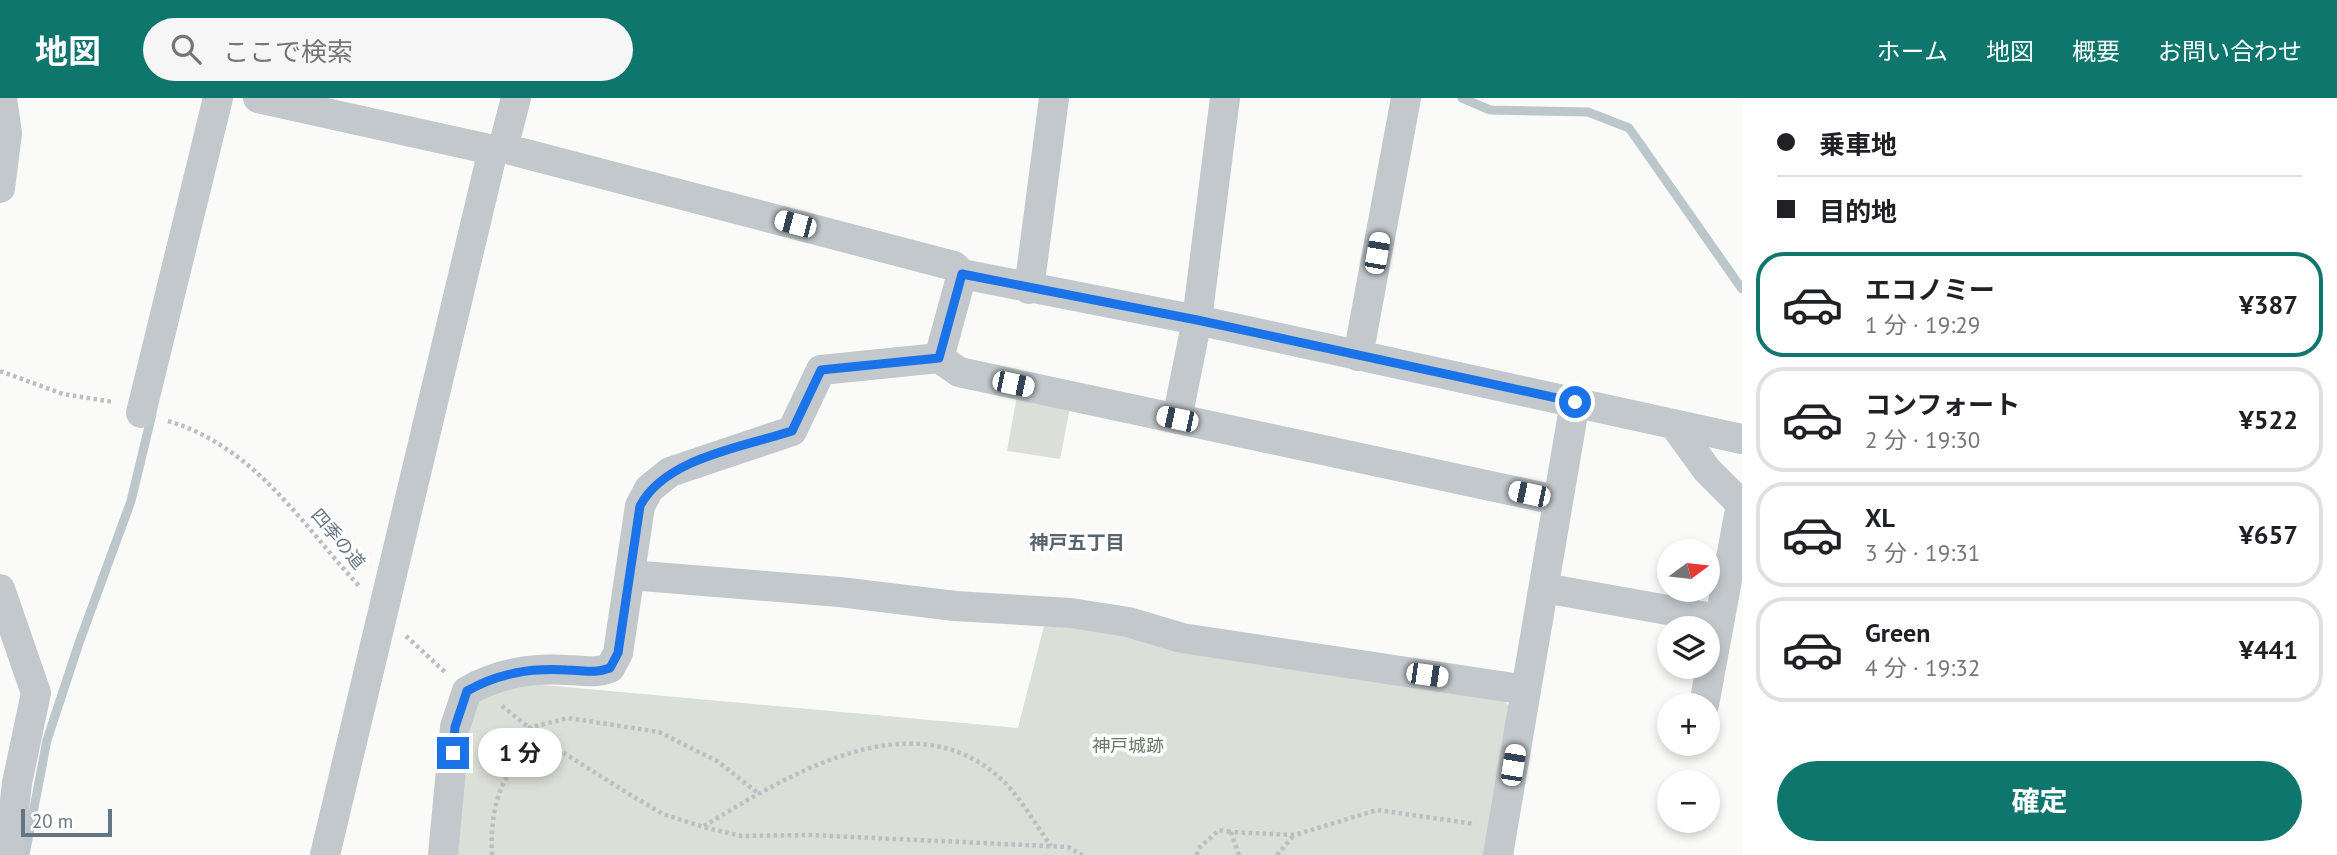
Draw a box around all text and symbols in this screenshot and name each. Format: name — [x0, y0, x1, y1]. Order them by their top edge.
search box — [143, 18, 633, 81]
text: 地図 — [35, 29, 101, 72]
icon: search — [167, 30, 205, 68]
text: ここで検索 — [223, 35, 353, 68]
text: ホーム — [1877, 36, 1948, 67]
text: 地図 — [1986, 36, 2034, 67]
text: 概要 — [2072, 36, 2120, 67]
text: お問い合わせ — [2158, 36, 2302, 67]
text: 乗車地 — [1819, 128, 1897, 161]
text: 目的地 — [1819, 195, 1897, 228]
car — [772, 208, 819, 240]
car — [1364, 230, 1391, 276]
icon: car — [1781, 273, 1844, 336]
text: エコノミー — [1865, 273, 1995, 306]
text: ¥387 — [2239, 288, 2298, 321]
text: 1 分 · 19:29 — [1865, 310, 1980, 339]
car — [991, 369, 1036, 399]
route start — [1559, 386, 1591, 418]
icon: car — [1781, 388, 1844, 451]
text: コンフォート — [1865, 388, 2020, 421]
text: ¥522 — [2239, 403, 2298, 436]
car — [1155, 404, 1200, 434]
text: 2 分 · 19:30 — [1865, 425, 1980, 454]
car — [1507, 479, 1552, 509]
text: XL — [1865, 501, 1895, 534]
icon: car — [1781, 503, 1844, 566]
street label: 四季の道 — [306, 504, 370, 574]
text: ¥657 — [2239, 518, 2298, 551]
district label: 神戸五丁目 — [1029, 530, 1125, 554]
text: 3 分 · 19:31 — [1865, 538, 1980, 567]
north arrow — [1657, 539, 1720, 602]
map controls — [1657, 539, 1720, 833]
button: layers — [1657, 616, 1720, 679]
text: Green — [1865, 616, 1930, 649]
icon: car — [1781, 618, 1844, 681]
text: ¥441 — [2239, 633, 2298, 666]
text: 4 分 · 19:32 — [1865, 653, 1980, 682]
car — [1405, 662, 1450, 688]
button: + — [1657, 693, 1720, 756]
callout: 1 分 — [477, 728, 562, 778]
park label: 神戸城跡 — [1092, 734, 1164, 757]
route end — [437, 737, 469, 769]
text: 1 分 — [499, 738, 541, 767]
car — [1500, 743, 1527, 787]
button: 確定 — [1777, 761, 2302, 841]
button: − — [1657, 770, 1720, 833]
scale bar — [21, 806, 112, 838]
text: 20 m — [32, 809, 73, 833]

